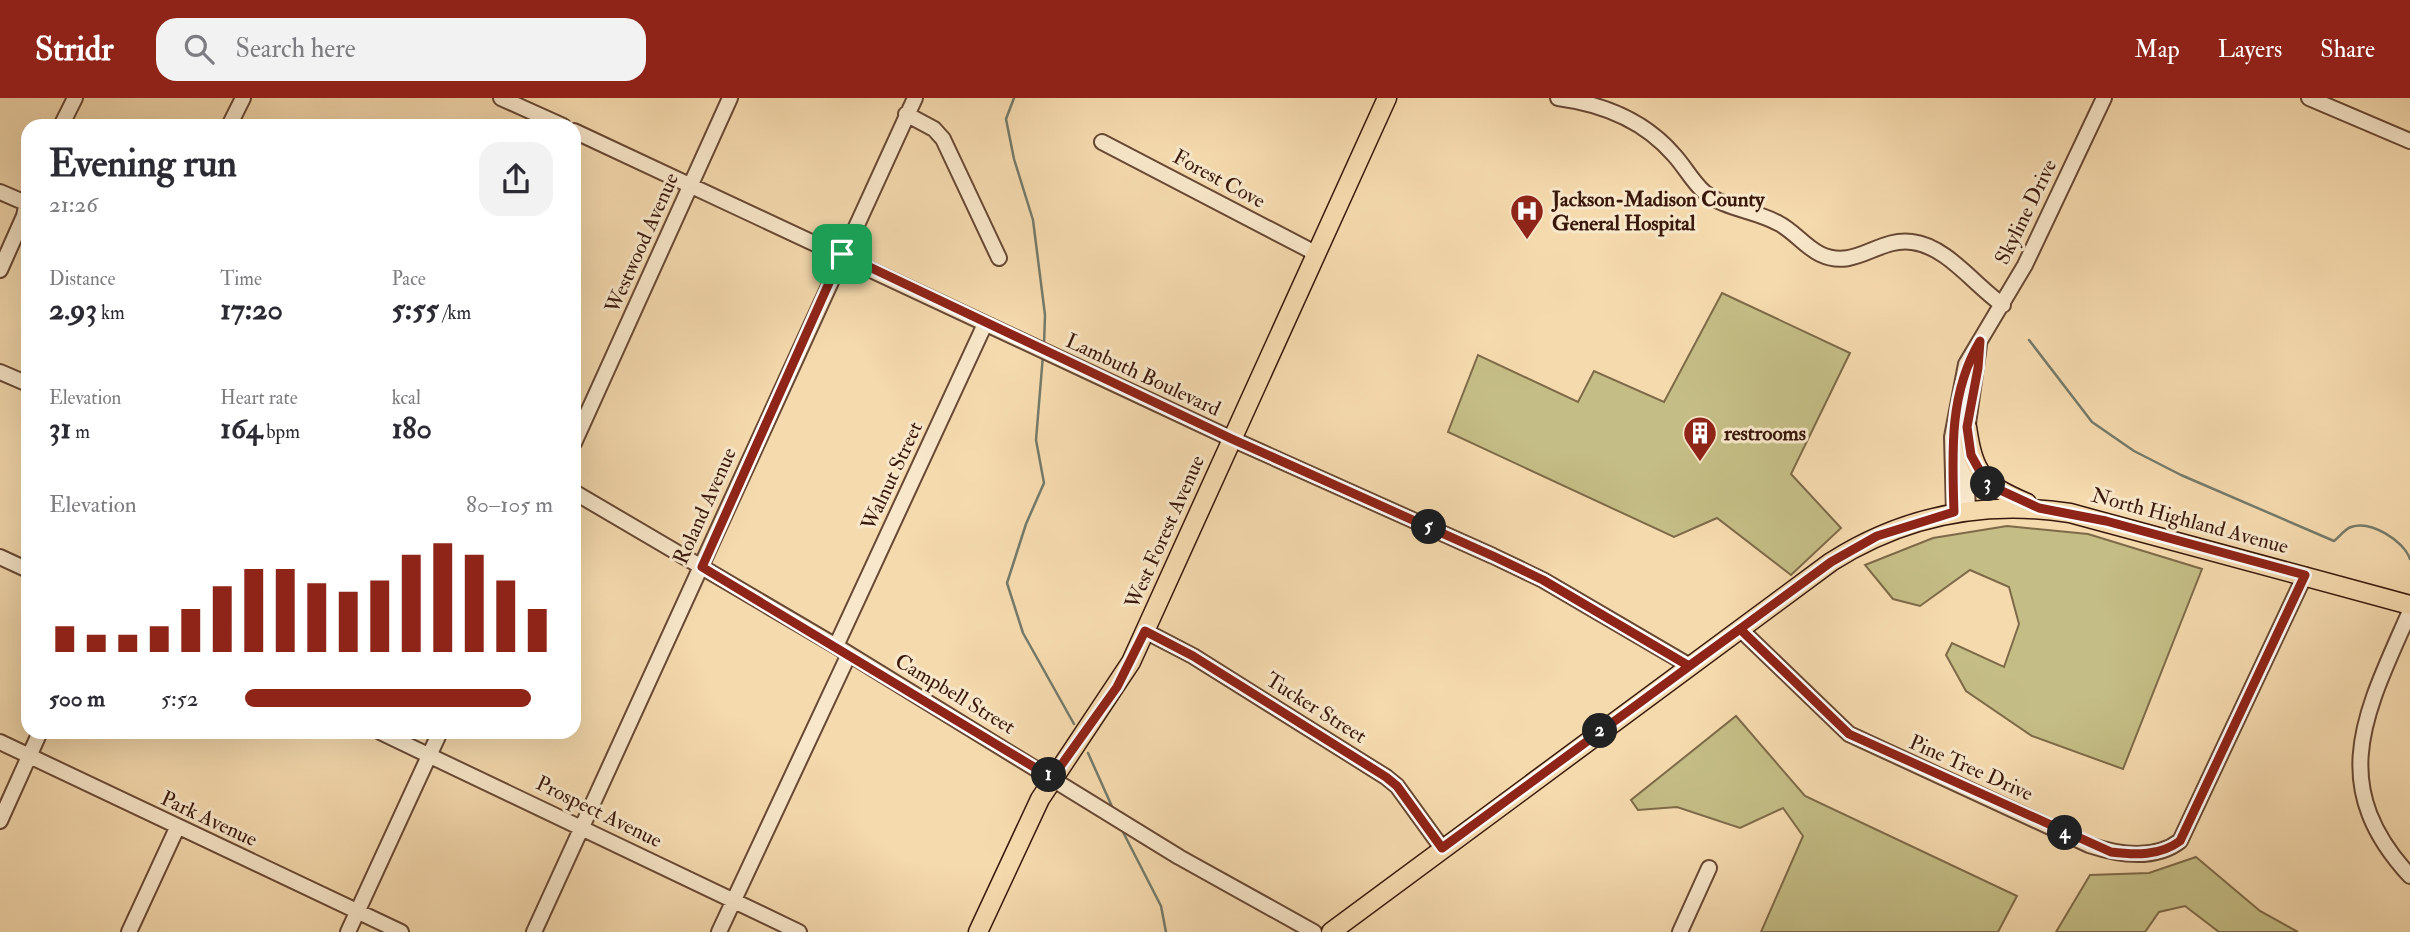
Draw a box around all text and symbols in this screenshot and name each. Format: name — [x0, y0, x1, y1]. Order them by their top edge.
search box — [156, 18, 646, 81]
text: Stridr — [35, 29, 114, 70]
icon: search — [180, 30, 218, 68]
text: Search here — [236, 33, 356, 65]
text: Map — [2135, 34, 2180, 65]
text: Layers — [2218, 34, 2282, 65]
text: Share — [2320, 34, 2375, 65]
text: Evening run — [49, 140, 237, 188]
button: share — [479, 142, 553, 216]
street label: Forest Cove — [1168, 143, 1270, 215]
street label: Skyline Drive — [1989, 155, 2063, 269]
street label: Westwood Avenue — [599, 168, 685, 318]
place label: Jackson-Madison County General Hospital — [1551, 186, 1765, 237]
text: 21:26 — [49, 190, 98, 219]
hospital icon: Jackson-Madison County General Hospital — [1508, 192, 1546, 241]
pin — [812, 224, 872, 284]
icon: arrive — [823, 235, 861, 273]
text: Distance — [49, 267, 115, 291]
text: Time — [220, 267, 262, 291]
text: Pace — [392, 267, 426, 291]
text: 2.93 — [49, 291, 97, 328]
text: 17:20 — [220, 291, 283, 328]
text: 5:55 — [392, 291, 439, 328]
text: km — [97, 301, 125, 325]
text: /km — [439, 301, 471, 325]
street label: Lambuth Boulevard — [1061, 327, 1225, 423]
text: Elevation — [49, 386, 121, 410]
text: Heart rate — [220, 386, 298, 410]
text: kcal — [392, 386, 421, 410]
text: 31 — [49, 410, 71, 447]
text: 164 — [220, 410, 262, 447]
text: 180 — [392, 410, 432, 447]
building icon: restrooms — [1681, 414, 1719, 463]
street label: Walnut Street — [855, 417, 929, 536]
text: m — [71, 420, 90, 444]
text: bpm — [262, 420, 300, 444]
place label: restrooms — [1723, 420, 1806, 447]
street label: Roland Avenue — [667, 443, 743, 569]
street label: West Forest Avenue — [1119, 451, 1211, 614]
pin: 3 — [1970, 466, 2006, 502]
text: 3 — [1984, 471, 1991, 495]
street label: North Highland Avenue — [2088, 482, 2292, 560]
text: Elevation — [49, 490, 137, 519]
text: 80–105 m — [466, 490, 553, 519]
pin: 5 — [1412, 510, 1446, 544]
text: 5 — [1424, 514, 1433, 538]
street label: Campbell Street — [890, 647, 1020, 741]
street label: Tucker Street — [1260, 666, 1372, 750]
text: 500 m — [49, 684, 105, 713]
text: 5:52 — [161, 684, 198, 713]
pin: 2 — [1582, 714, 1618, 748]
text: 2 — [1595, 718, 1604, 742]
street label: Pine Tree Drive — [1905, 729, 2037, 807]
pin: 1 — [1032, 758, 1066, 792]
text: 1 — [1045, 762, 1052, 786]
street label: Prospect Avenue — [531, 770, 667, 854]
street label: Park Avenue — [156, 785, 262, 853]
pin: 4 — [2048, 816, 2082, 850]
text: 4 — [2059, 820, 2070, 844]

